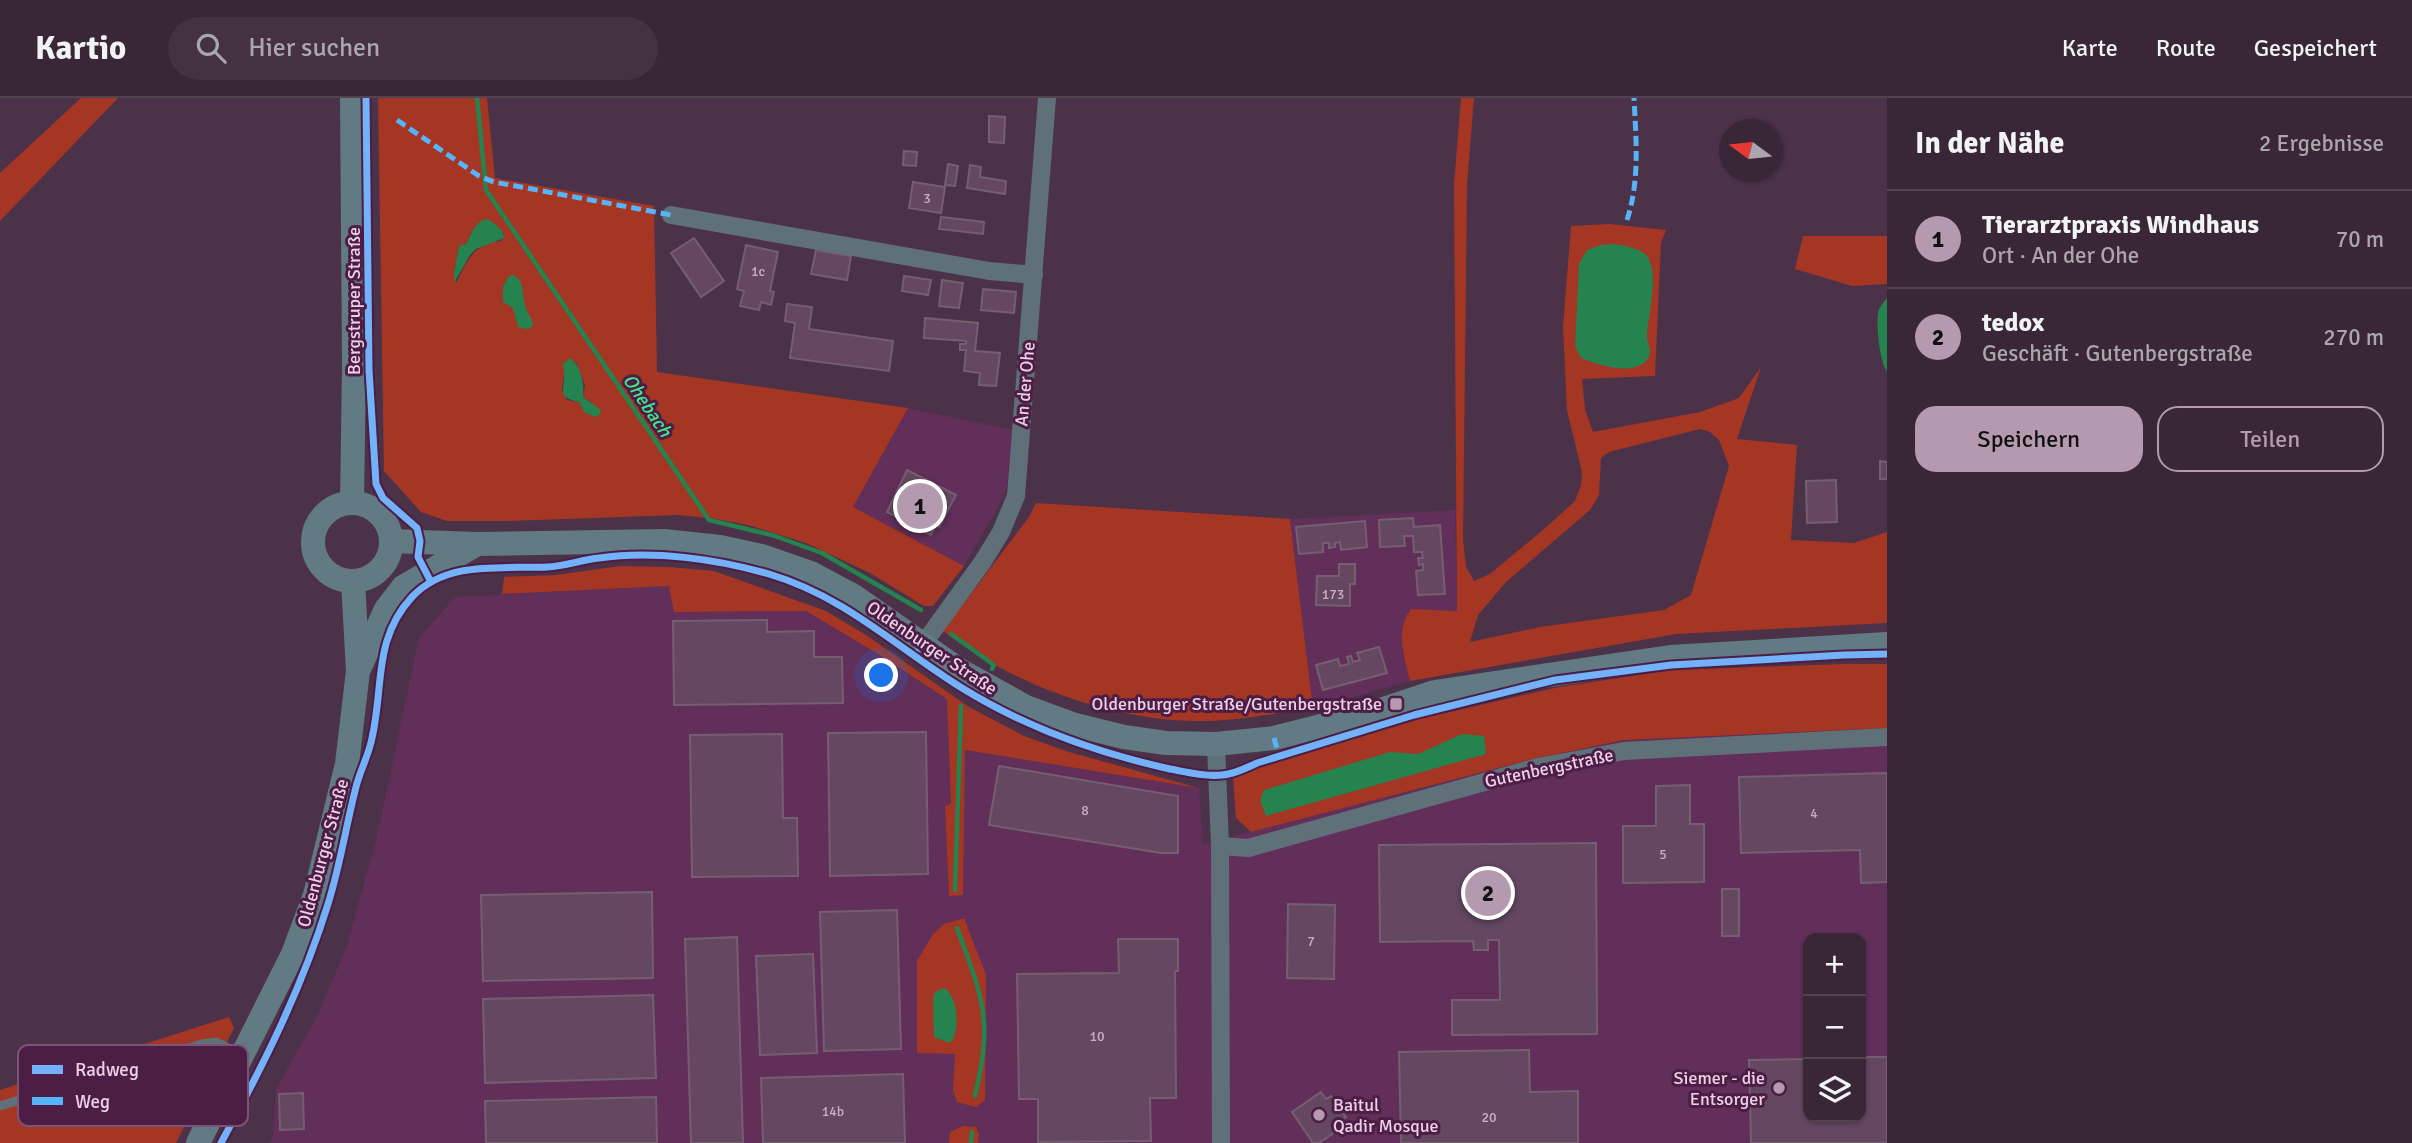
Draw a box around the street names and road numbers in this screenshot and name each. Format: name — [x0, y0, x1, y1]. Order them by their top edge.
street label: Bergstruper Straße — [343, 227, 365, 375]
street label: An der Ohe — [1010, 341, 1040, 427]
street label: Oldenburger Straße — [863, 596, 1001, 700]
street label: Gutenbergstraße — [1483, 744, 1615, 792]
street label: Oldenburger Straße — [293, 777, 353, 929]

